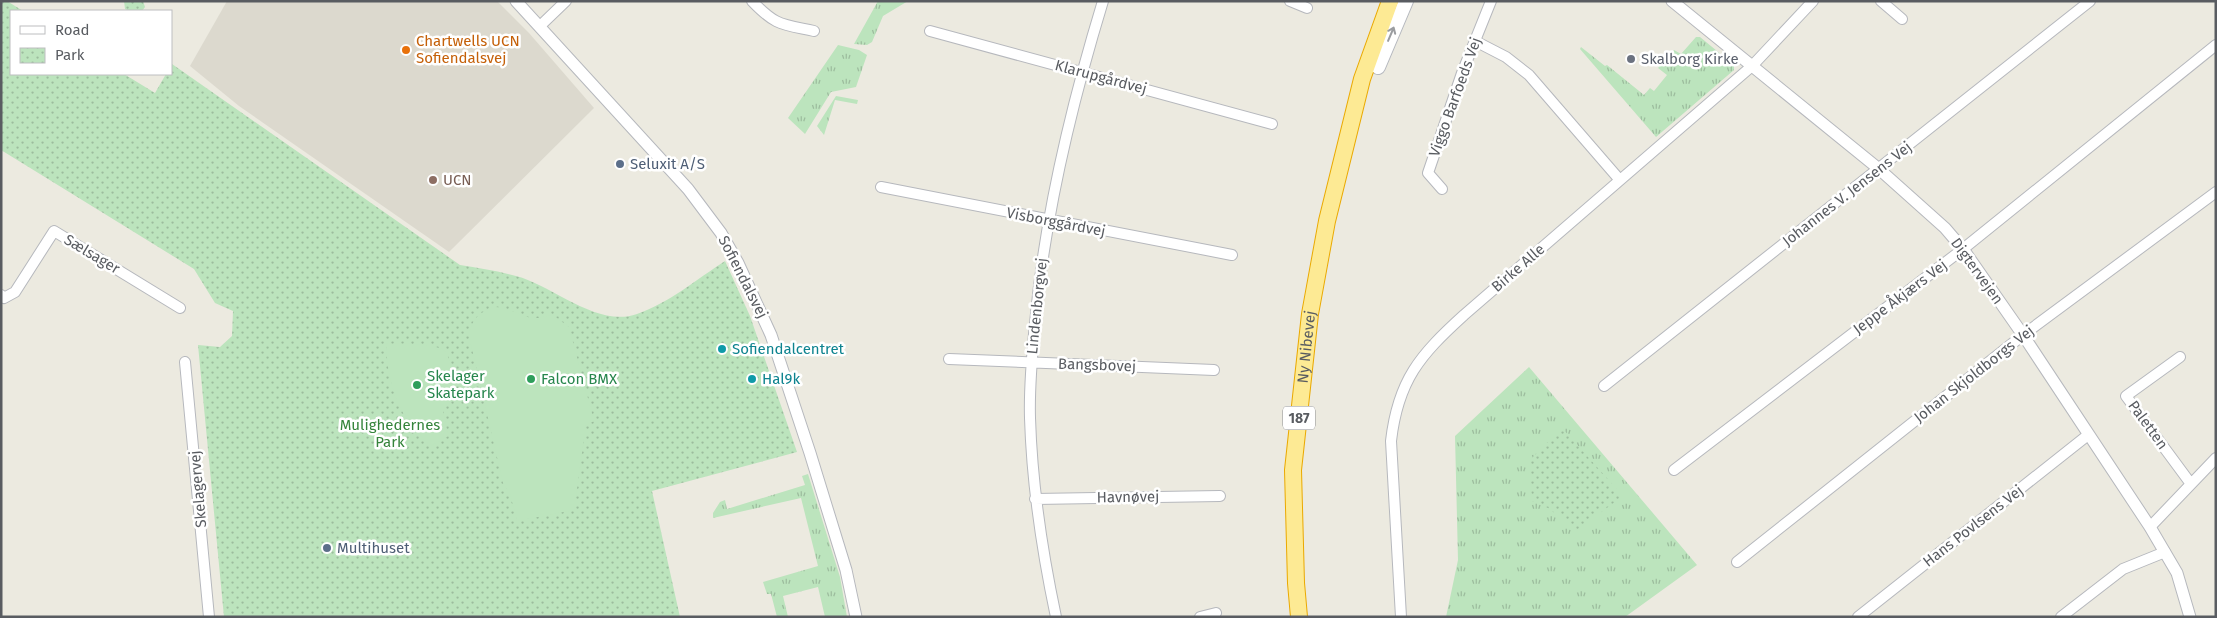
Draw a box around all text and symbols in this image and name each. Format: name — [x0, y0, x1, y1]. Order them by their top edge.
legend — [10, 10, 172, 75]
text: Road — [55, 21, 90, 39]
one-way arrow — [1387, 27, 1397, 42]
place label: Chartwells UCN Sofiendalsvej — [416, 32, 520, 67]
street label: Viggo Barfoeds Vej — [1425, 35, 1485, 159]
marker: Chartwells UCN Sofiendalsvej — [400, 44, 412, 56]
text: Park — [55, 46, 85, 64]
place label: Skalborg Kirke — [1641, 50, 1739, 68]
marker: Skalborg Kirke — [1625, 53, 1637, 65]
street label: Klarupgårdvej — [1053, 56, 1149, 98]
street label: Johannes V. Jensens Vej — [1779, 138, 1915, 250]
place label: Seluxit A/S — [630, 155, 705, 173]
marker: Seluxit A/S — [614, 158, 626, 170]
place label: UCN — [443, 171, 472, 189]
marker: UCN — [427, 174, 439, 186]
street label: Visborggårdvej — [1005, 204, 1107, 240]
street label: Sælsager — [61, 230, 123, 278]
street label: Sofiendalsvej — [714, 233, 772, 321]
street label: Digtervejen — [1947, 234, 2007, 308]
street label: Birke Alle — [1488, 240, 1548, 296]
street label: Jeppe Åkjærs Vej — [1850, 256, 1950, 338]
street label: Lindenborgvej — [1023, 257, 1051, 355]
street label: Ny Nibevej — [1294, 309, 1319, 384]
street label: Johan Skjoldborgs Vej — [1910, 322, 2038, 426]
place label: Sofiendalcentret — [732, 340, 845, 358]
marker: Sofiendalcentret — [716, 343, 728, 355]
street label: Bangsbovej — [1058, 355, 1136, 375]
place label: Skelager Skatepark — [427, 367, 495, 402]
place label: Falcon BMX — [541, 370, 618, 388]
place label: Hal9k — [762, 370, 800, 388]
marker: Falcon BMX — [525, 373, 537, 385]
marker: Hal9k — [746, 373, 758, 385]
marker: Skelager Skatepark — [411, 379, 423, 391]
street label: Paletten — [2124, 397, 2172, 453]
road number: 187 — [1283, 406, 1315, 429]
park label: Mulighedernes Park — [340, 416, 440, 451]
street label: Skelagervej — [186, 450, 210, 528]
street label: Hans Povlsens Vej — [1919, 481, 2027, 571]
street label: Havnøvej — [1096, 487, 1160, 507]
place label: Multihuset — [337, 539, 410, 557]
marker: Multihuset — [321, 542, 333, 554]

